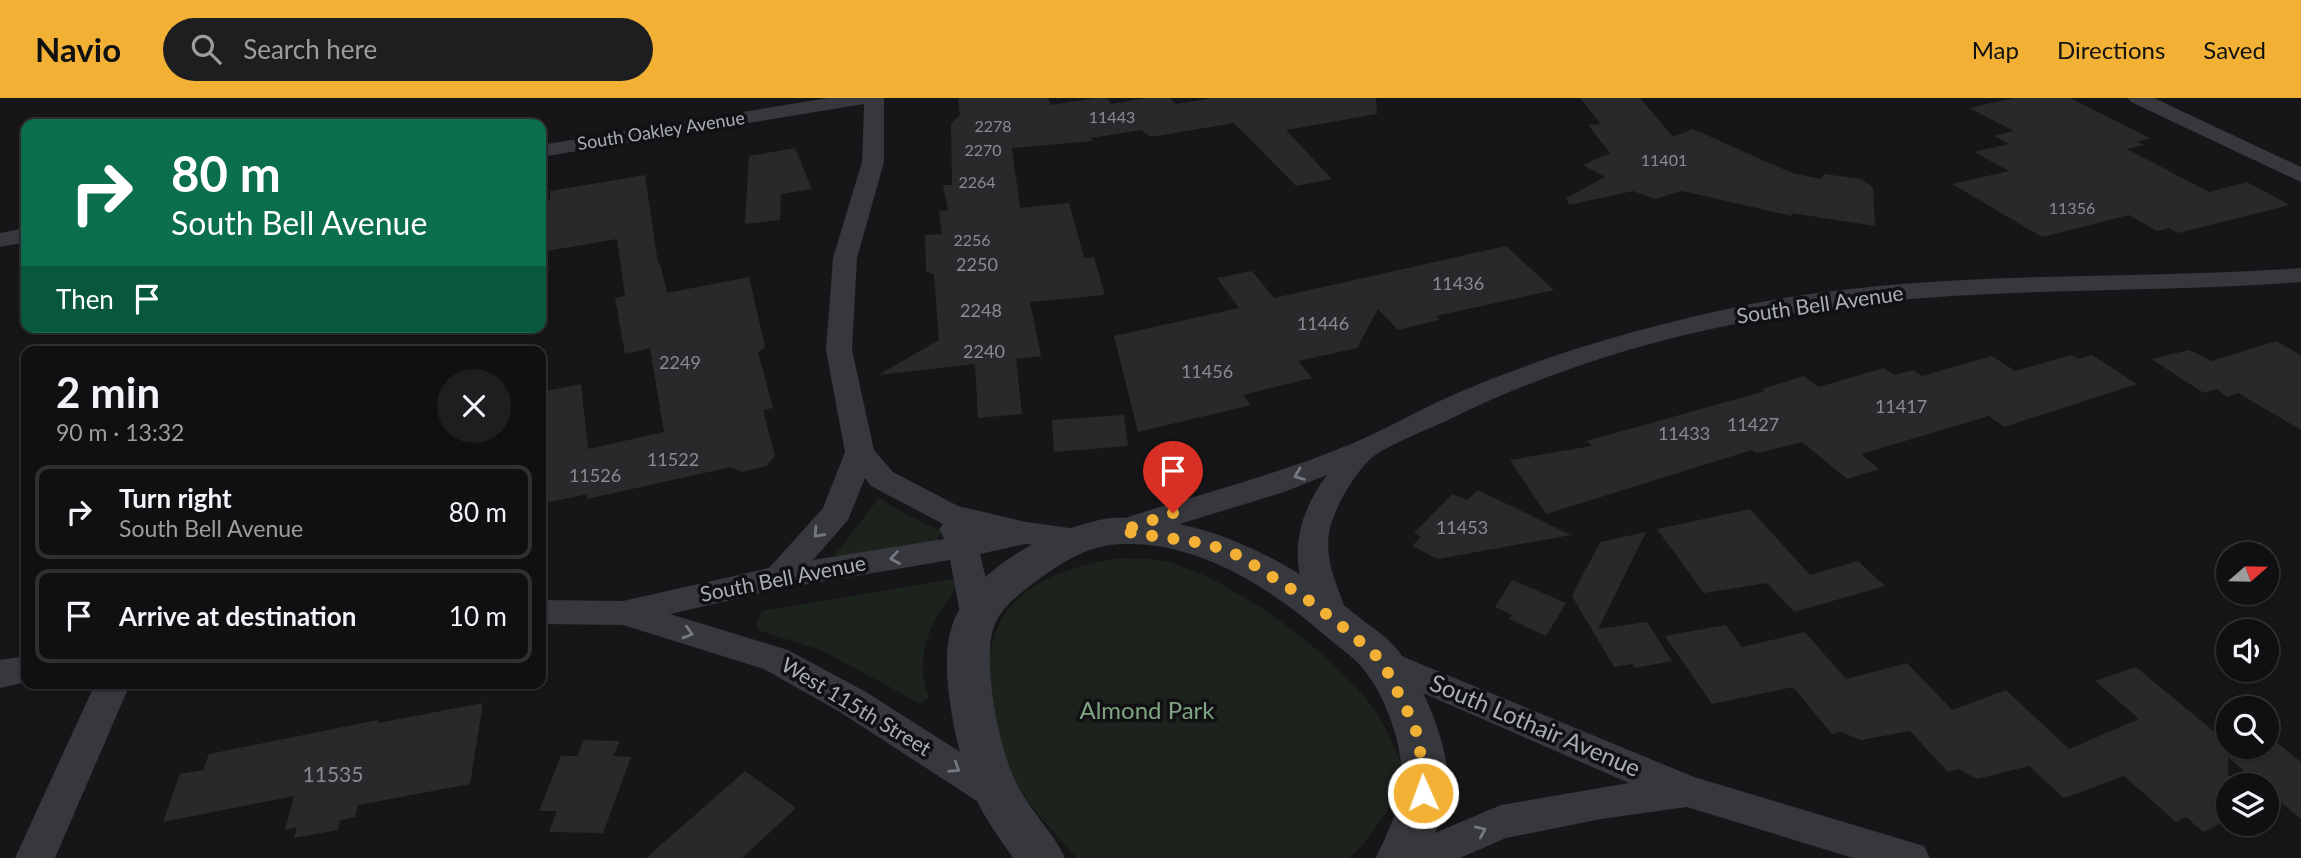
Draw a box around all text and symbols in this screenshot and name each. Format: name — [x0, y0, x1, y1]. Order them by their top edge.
search box — [163, 18, 653, 81]
text: Navio — [35, 29, 121, 69]
icon: search — [187, 30, 225, 68]
text: Search here — [243, 33, 377, 65]
text: Map — [1972, 35, 2019, 64]
text: Directions — [2057, 35, 2165, 64]
text: Saved — [2203, 35, 2266, 64]
street label: South Oakley Avenue — [576, 106, 746, 154]
house number: 11443 — [1089, 107, 1135, 126]
house number: 2278 — [974, 116, 1012, 135]
house number: 2270 — [964, 140, 1002, 159]
text: 80 m — [171, 144, 281, 202]
icon: right — [56, 147, 147, 238]
house number: 11401 — [1641, 150, 1687, 169]
house number: 2264 — [958, 172, 996, 191]
house number: 11356 — [2049, 198, 2095, 217]
text: South Bell Avenue — [171, 203, 427, 242]
house number: 2256 — [953, 230, 991, 249]
house number: 2250 — [956, 253, 998, 275]
house number: 11436 — [1432, 272, 1484, 294]
street label: South Bell Avenue — [1735, 279, 1905, 328]
icon: arrive — [128, 280, 166, 318]
text: Then — [56, 283, 114, 315]
house number: 2248 — [960, 299, 1002, 321]
house number: 11446 — [1297, 312, 1349, 334]
house number: 2240 — [963, 340, 1005, 362]
house number: 2249 — [659, 351, 701, 373]
house number: 11456 — [1181, 360, 1233, 382]
text: 2 min — [56, 367, 160, 417]
button: close — [437, 369, 511, 443]
house number: 11417 — [1875, 395, 1927, 417]
house number: 11427 — [1727, 413, 1779, 435]
text: 90 m · 13:32 — [56, 418, 184, 446]
house number: 11433 — [1658, 422, 1710, 444]
pin — [1143, 441, 1203, 513]
house number: 11522 — [647, 448, 699, 470]
icon: arrive — [1154, 452, 1192, 490]
house number: 11526 — [569, 464, 621, 486]
one-way arrow — [1294, 466, 1306, 480]
text: Turn right — [119, 482, 232, 514]
icon: right — [60, 493, 98, 531]
text: 80 m — [449, 496, 507, 528]
text: South Bell Avenue — [119, 514, 303, 542]
house number: 11453 — [1436, 516, 1488, 538]
one-way arrow — [814, 525, 826, 538]
north arrow — [2216, 542, 2278, 606]
map controls — [2216, 542, 2279, 836]
street label: South Bell Avenue — [698, 549, 868, 606]
one-way arrow — [889, 550, 901, 565]
icon: arrive — [60, 597, 98, 635]
text: Arrive at destination — [119, 600, 356, 632]
text: 10 m — [449, 600, 507, 632]
button: sound — [2216, 619, 2279, 682]
one-way arrow — [682, 624, 694, 639]
street label: West 115th Street — [777, 651, 937, 760]
street label: South Lothair Avenue — [1426, 667, 1645, 782]
park label: Almond Park — [1079, 695, 1215, 724]
button: search — [2216, 696, 2279, 759]
position arrow — [1386, 756, 1460, 830]
one-way arrow — [947, 759, 960, 772]
house number: 11535 — [303, 761, 363, 786]
button: layers — [2216, 773, 2279, 836]
one-way arrow — [1473, 825, 1486, 839]

